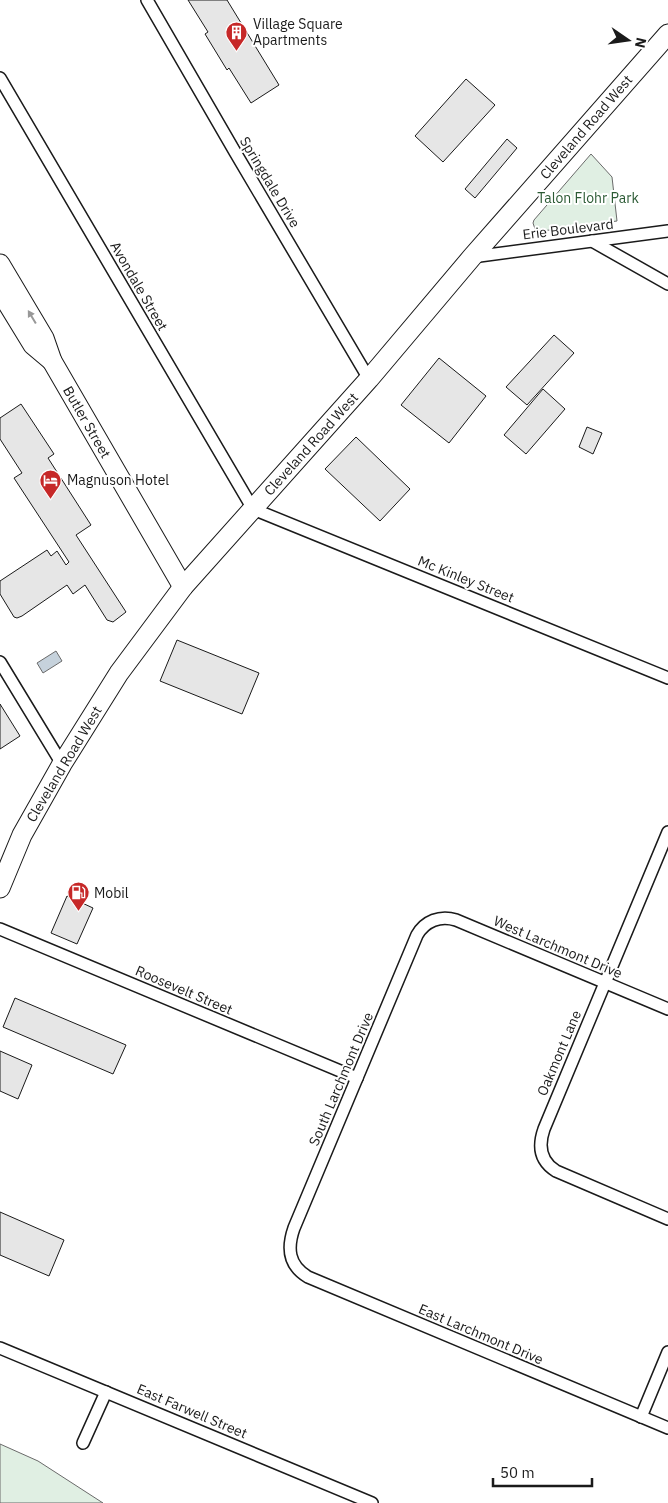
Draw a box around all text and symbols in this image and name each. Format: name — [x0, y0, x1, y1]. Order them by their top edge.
place label: Village Square Apartments — [253, 15, 343, 49]
north arrow — [603, 15, 653, 65]
building icon: Village Square Apartments — [225, 20, 249, 51]
text: N — [631, 36, 651, 50]
street label: Cleveland Road West — [536, 71, 636, 183]
street label: Springdale Drive — [236, 133, 304, 231]
park label: Talon Flohr Park — [537, 189, 639, 207]
street label: Erie Boulevard — [521, 214, 615, 244]
street label: Avondale Street — [106, 238, 172, 334]
one-way arrow — [27, 310, 36, 323]
street label: Butler Street — [59, 383, 115, 461]
street label: Cleveland Road West — [260, 389, 362, 499]
hotel icon: Magnuson Hotel — [39, 468, 63, 499]
place label: Magnuson Hotel — [67, 471, 169, 489]
street label: Mc Kinley Street — [415, 552, 517, 607]
street label: Cleveland Road West — [22, 703, 106, 825]
fuel station icon: Mobil — [66, 881, 90, 912]
place label: Mobil — [94, 884, 129, 902]
street label: West Larchmont Drive — [491, 912, 625, 982]
street label: Roosevelt Street — [133, 961, 235, 1019]
street label: Oakmont Lane — [533, 1007, 585, 1098]
street label: South Larchmont Drive — [305, 1009, 377, 1149]
street label: East Larchmont Drive — [416, 1300, 546, 1369]
street label: East Farwell Street — [134, 1380, 250, 1442]
scale bar — [493, 1456, 592, 1488]
text: 50 m — [500, 1463, 535, 1482]

